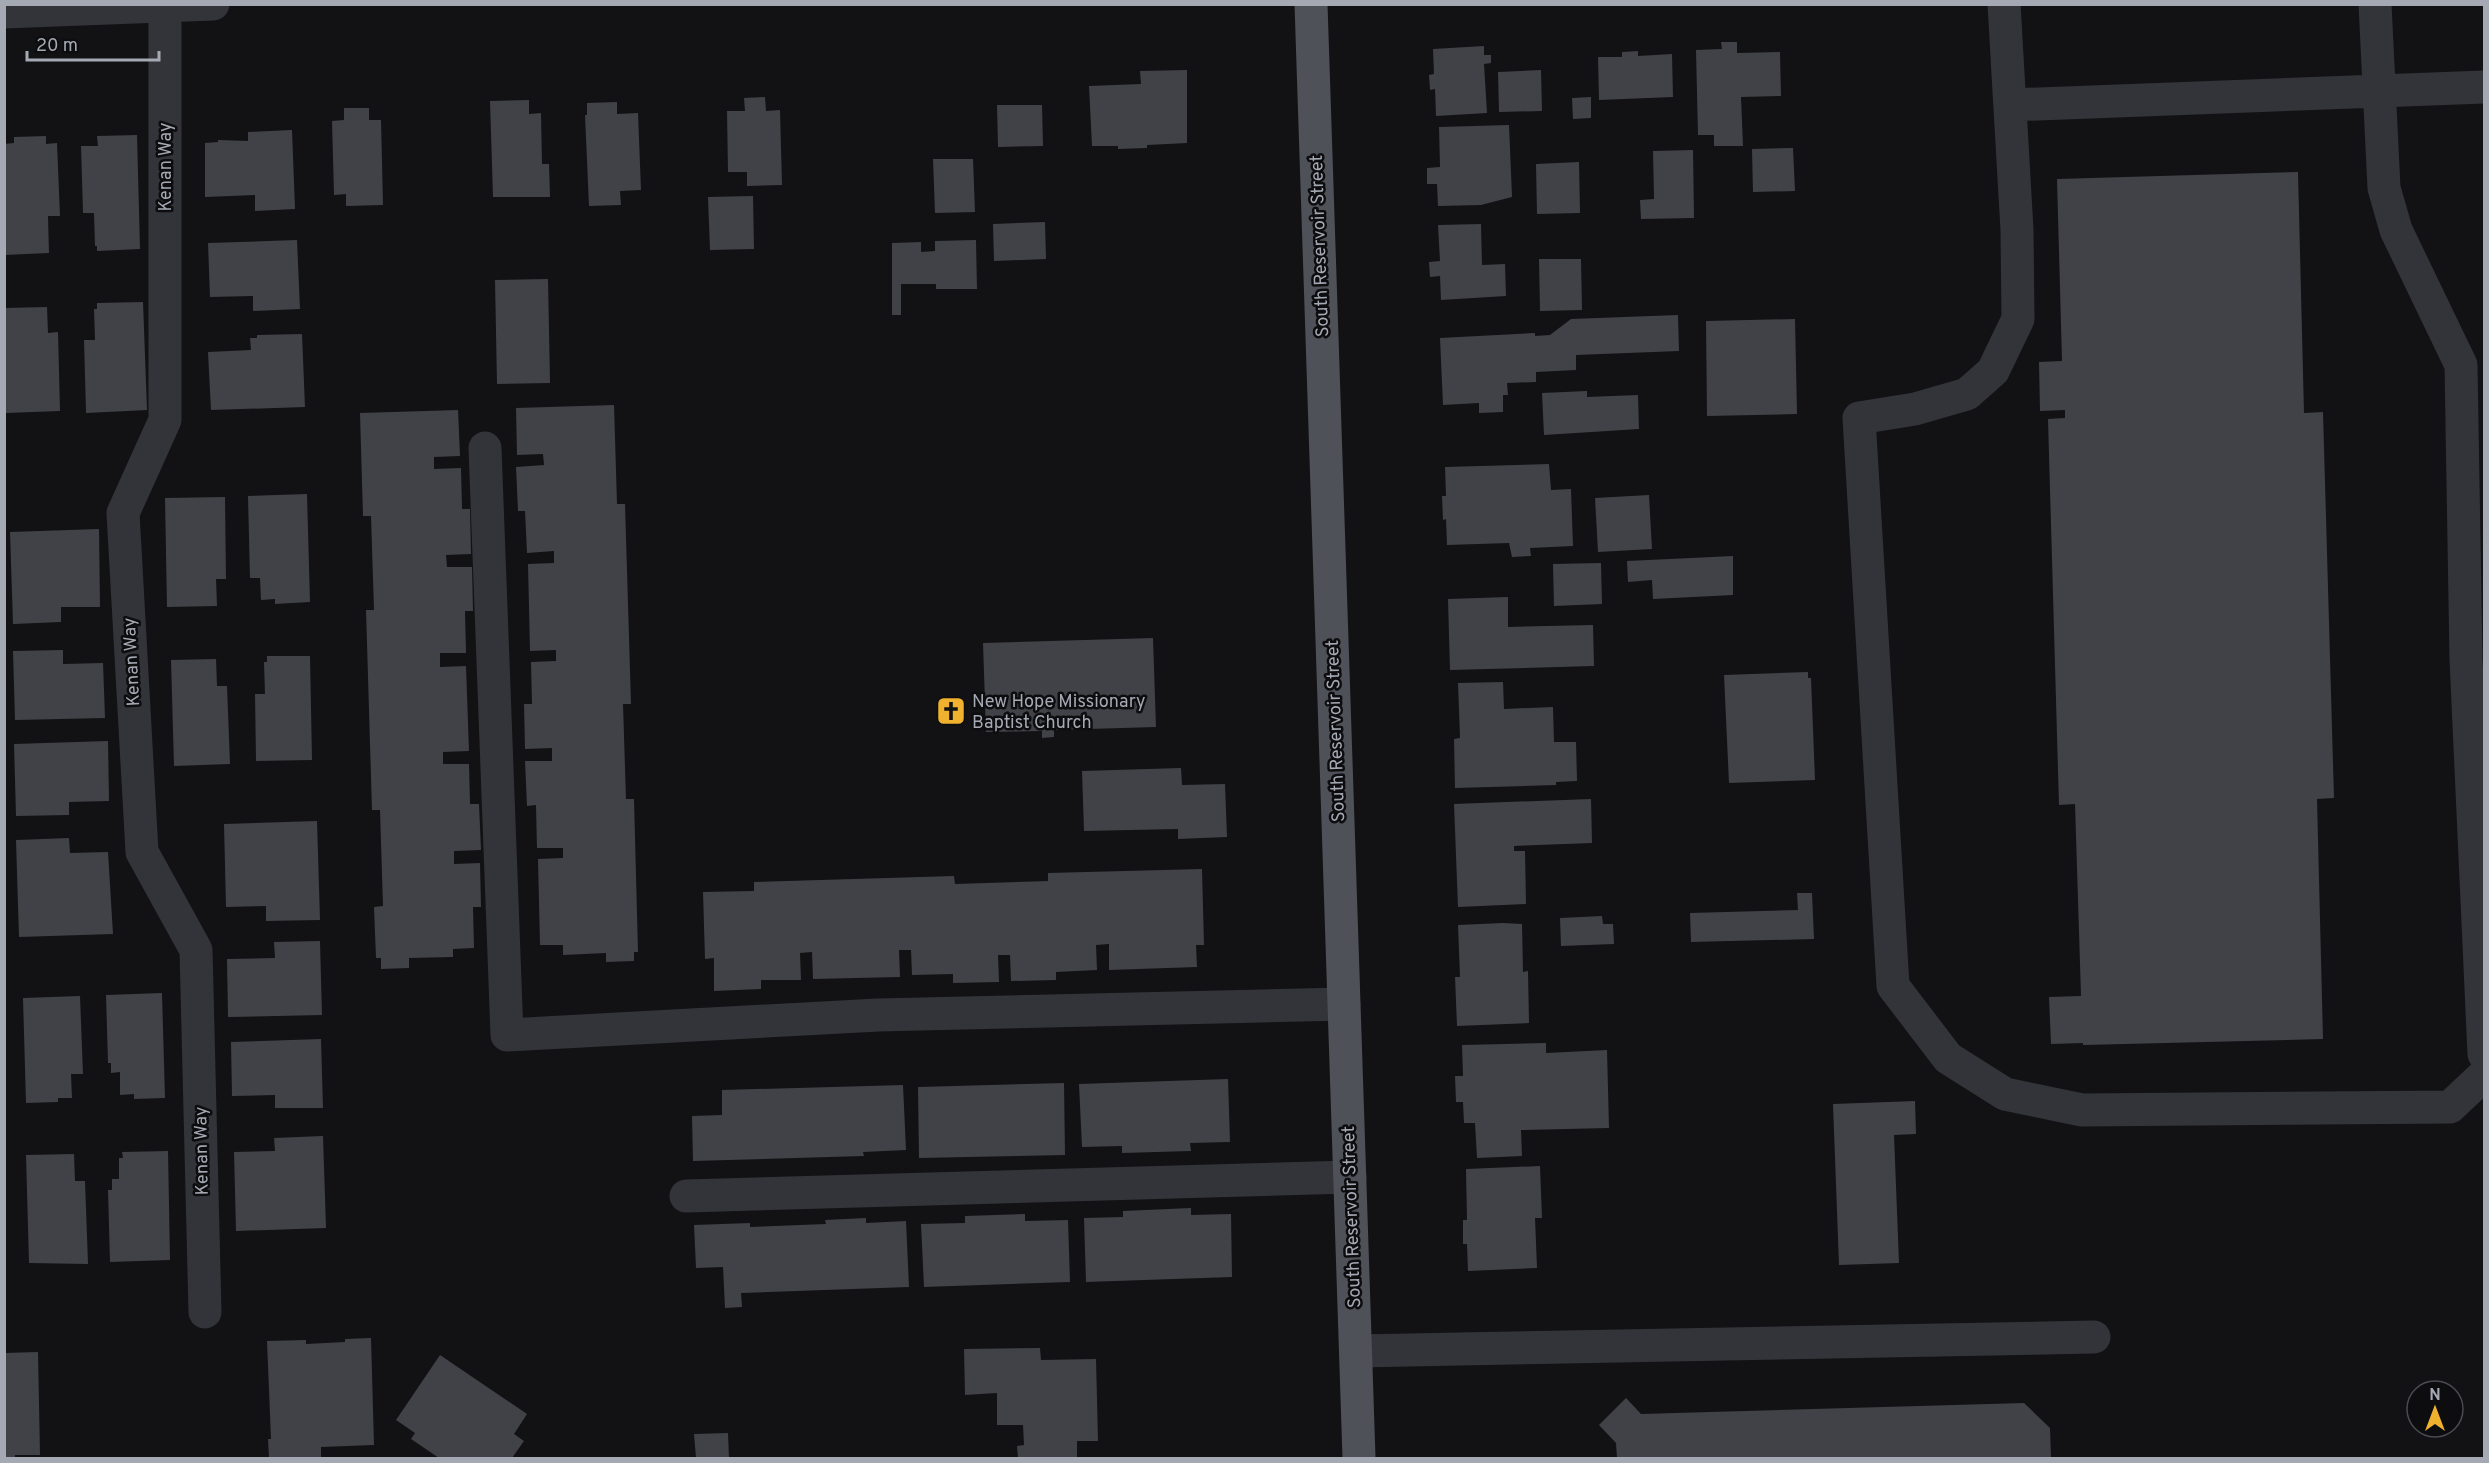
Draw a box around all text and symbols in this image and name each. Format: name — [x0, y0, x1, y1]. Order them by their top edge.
scale bar — [27, 24, 159, 62]
text: 20 m — [36, 35, 78, 58]
street label: Kenan Way — [155, 123, 178, 211]
street label: South Reservoir Street — [1306, 154, 1335, 337]
street label: Kenan Way — [119, 617, 146, 707]
street label: South Reservoir Street — [1322, 639, 1351, 822]
place label: New Hope Missionary Baptist Church — [972, 691, 1145, 735]
church icon: New Hope Missionary Baptist Church — [935, 695, 967, 727]
street label: Kenan Way — [190, 1106, 215, 1196]
street label: South Reservoir Street — [1338, 1125, 1367, 1308]
north arrow — [2405, 1379, 2465, 1439]
text: N — [2429, 1386, 2441, 1406]

